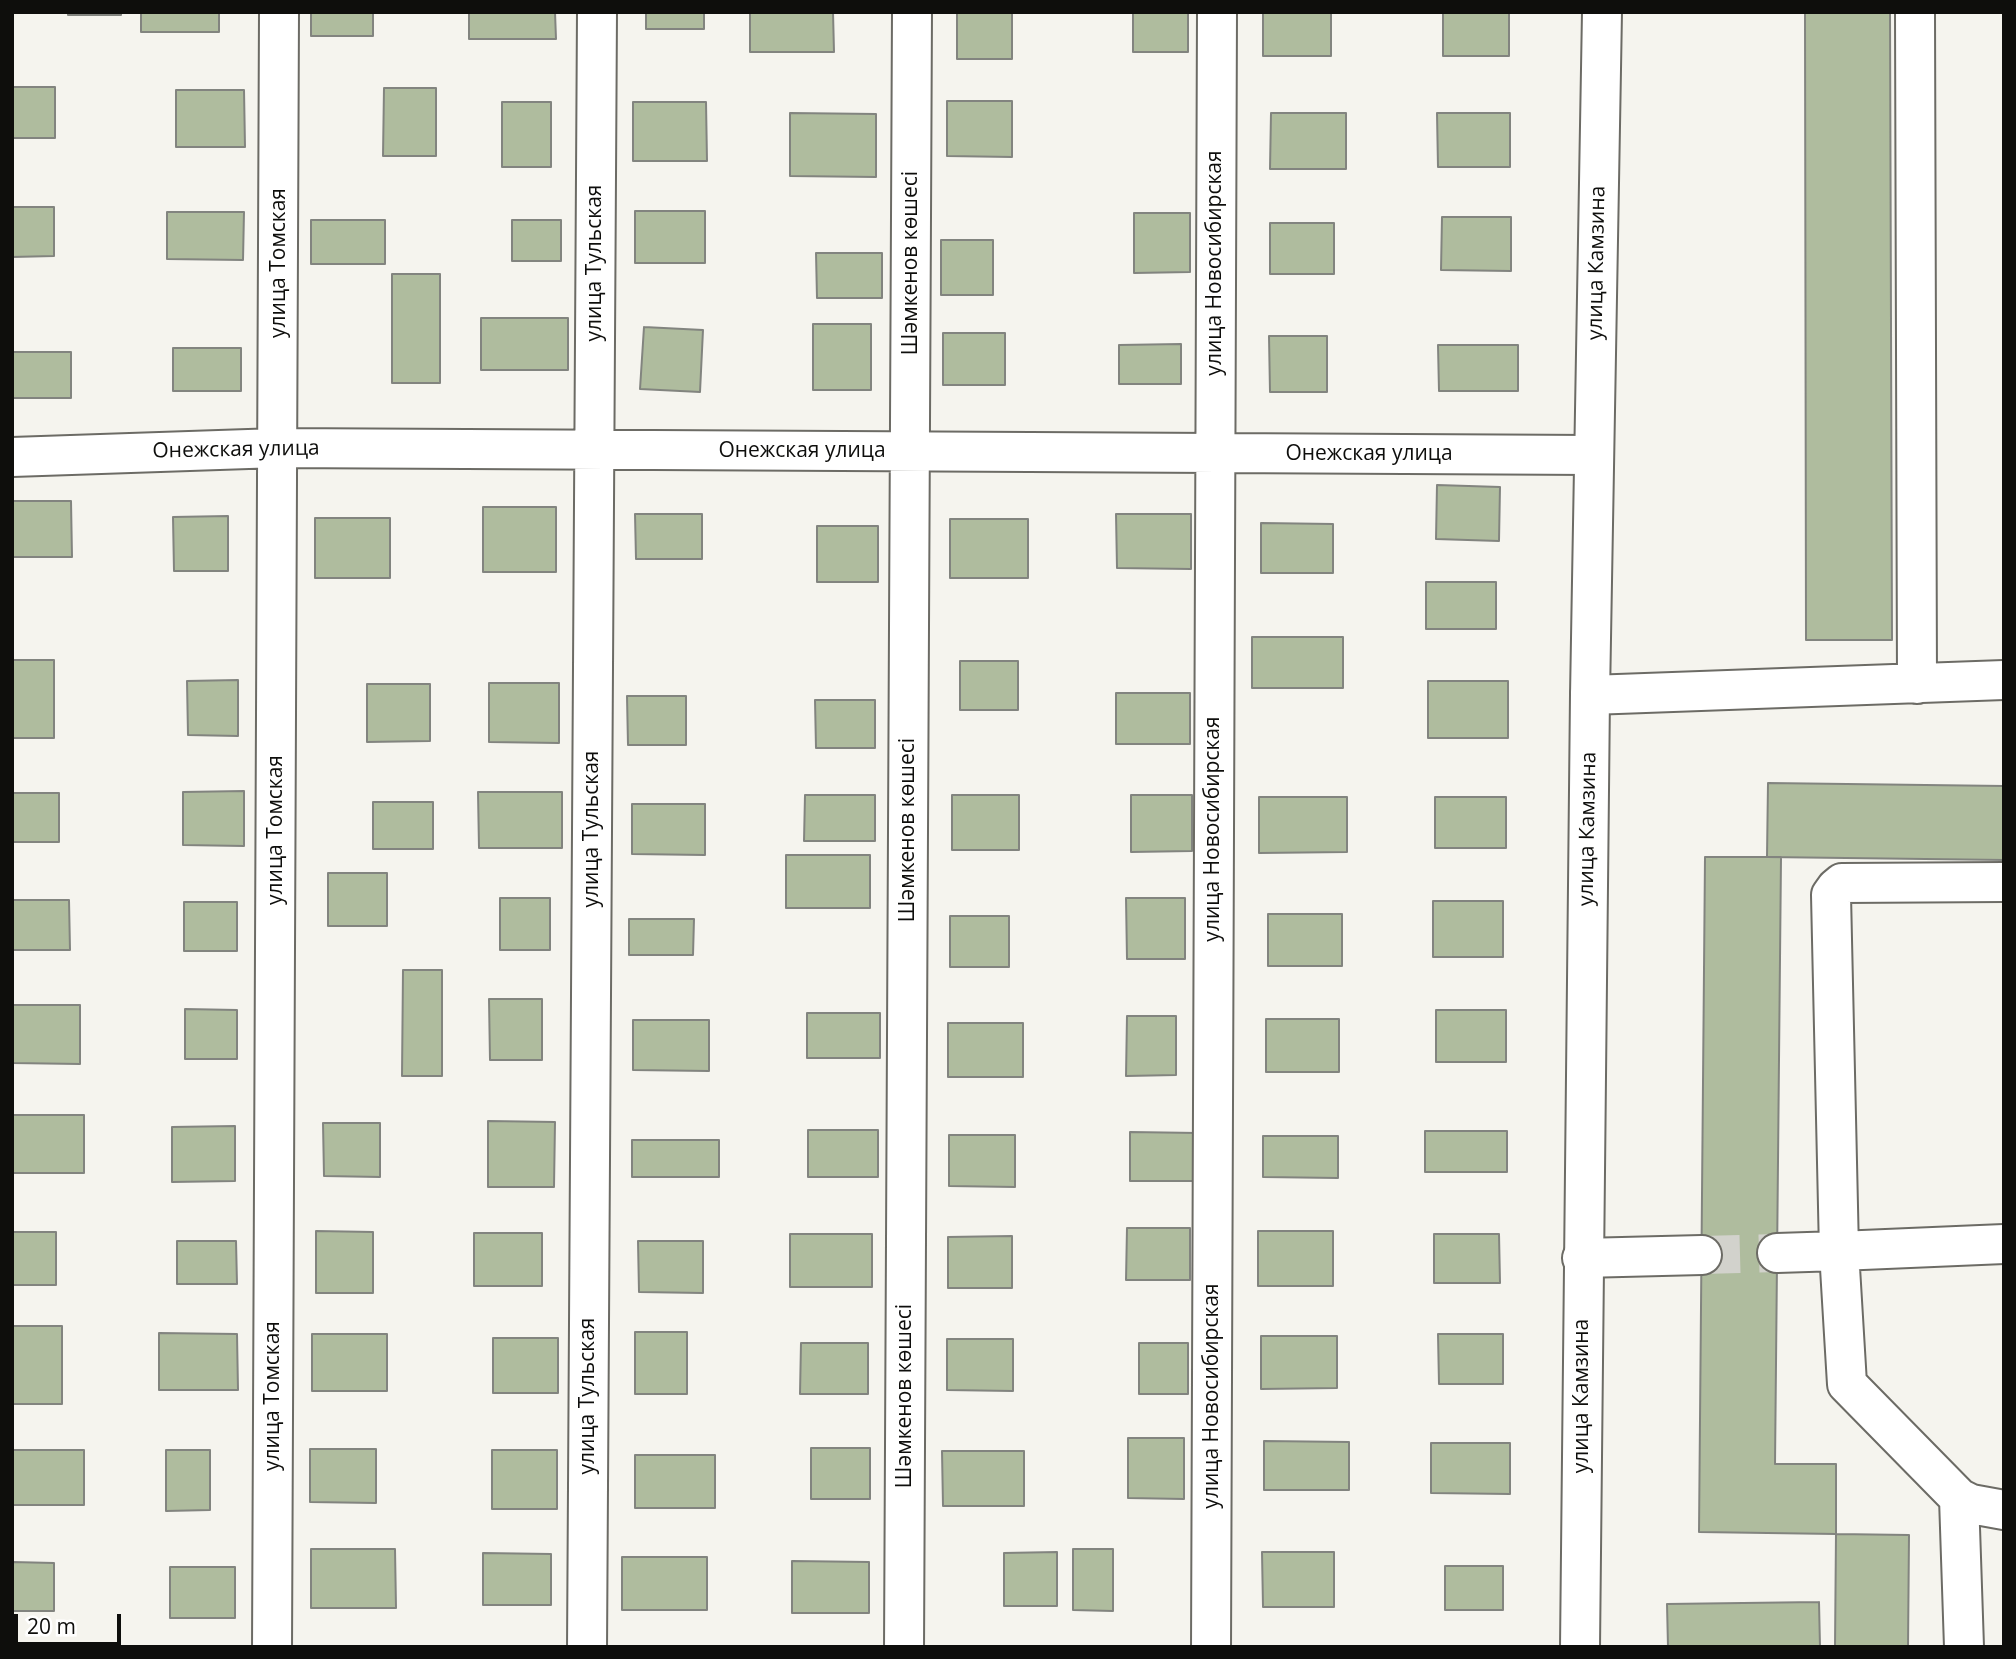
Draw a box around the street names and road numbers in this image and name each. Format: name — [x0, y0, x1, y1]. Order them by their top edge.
street label: улица Новосибирская — [1202, 150, 1228, 376]
street label: Шәмкенов көшесі — [898, 171, 924, 355]
street label: улица Тульская — [582, 185, 608, 341]
street label: улица Камзина — [1583, 186, 1611, 340]
street label: улица Томская — [266, 188, 292, 338]
street label: Онежская улица — [152, 436, 320, 464]
street label: Онежская улица — [718, 438, 886, 464]
street label: Онежская улица — [1285, 441, 1453, 467]
street label: улица Новосибирская — [1200, 716, 1226, 942]
street label: Шәмкенов көшесі — [895, 738, 921, 922]
street label: улица Тульская — [579, 751, 605, 907]
street label: улица Камзина — [1574, 752, 1602, 906]
street label: улица Томская — [263, 755, 289, 905]
street label: улица Новосибирская — [1199, 1283, 1225, 1509]
street label: Шәмкенов көшесі — [892, 1304, 918, 1488]
street label: улица Тульская — [575, 1318, 601, 1474]
street label: улица Камзина — [1569, 1319, 1595, 1473]
street label: улица Томская — [260, 1321, 286, 1471]

